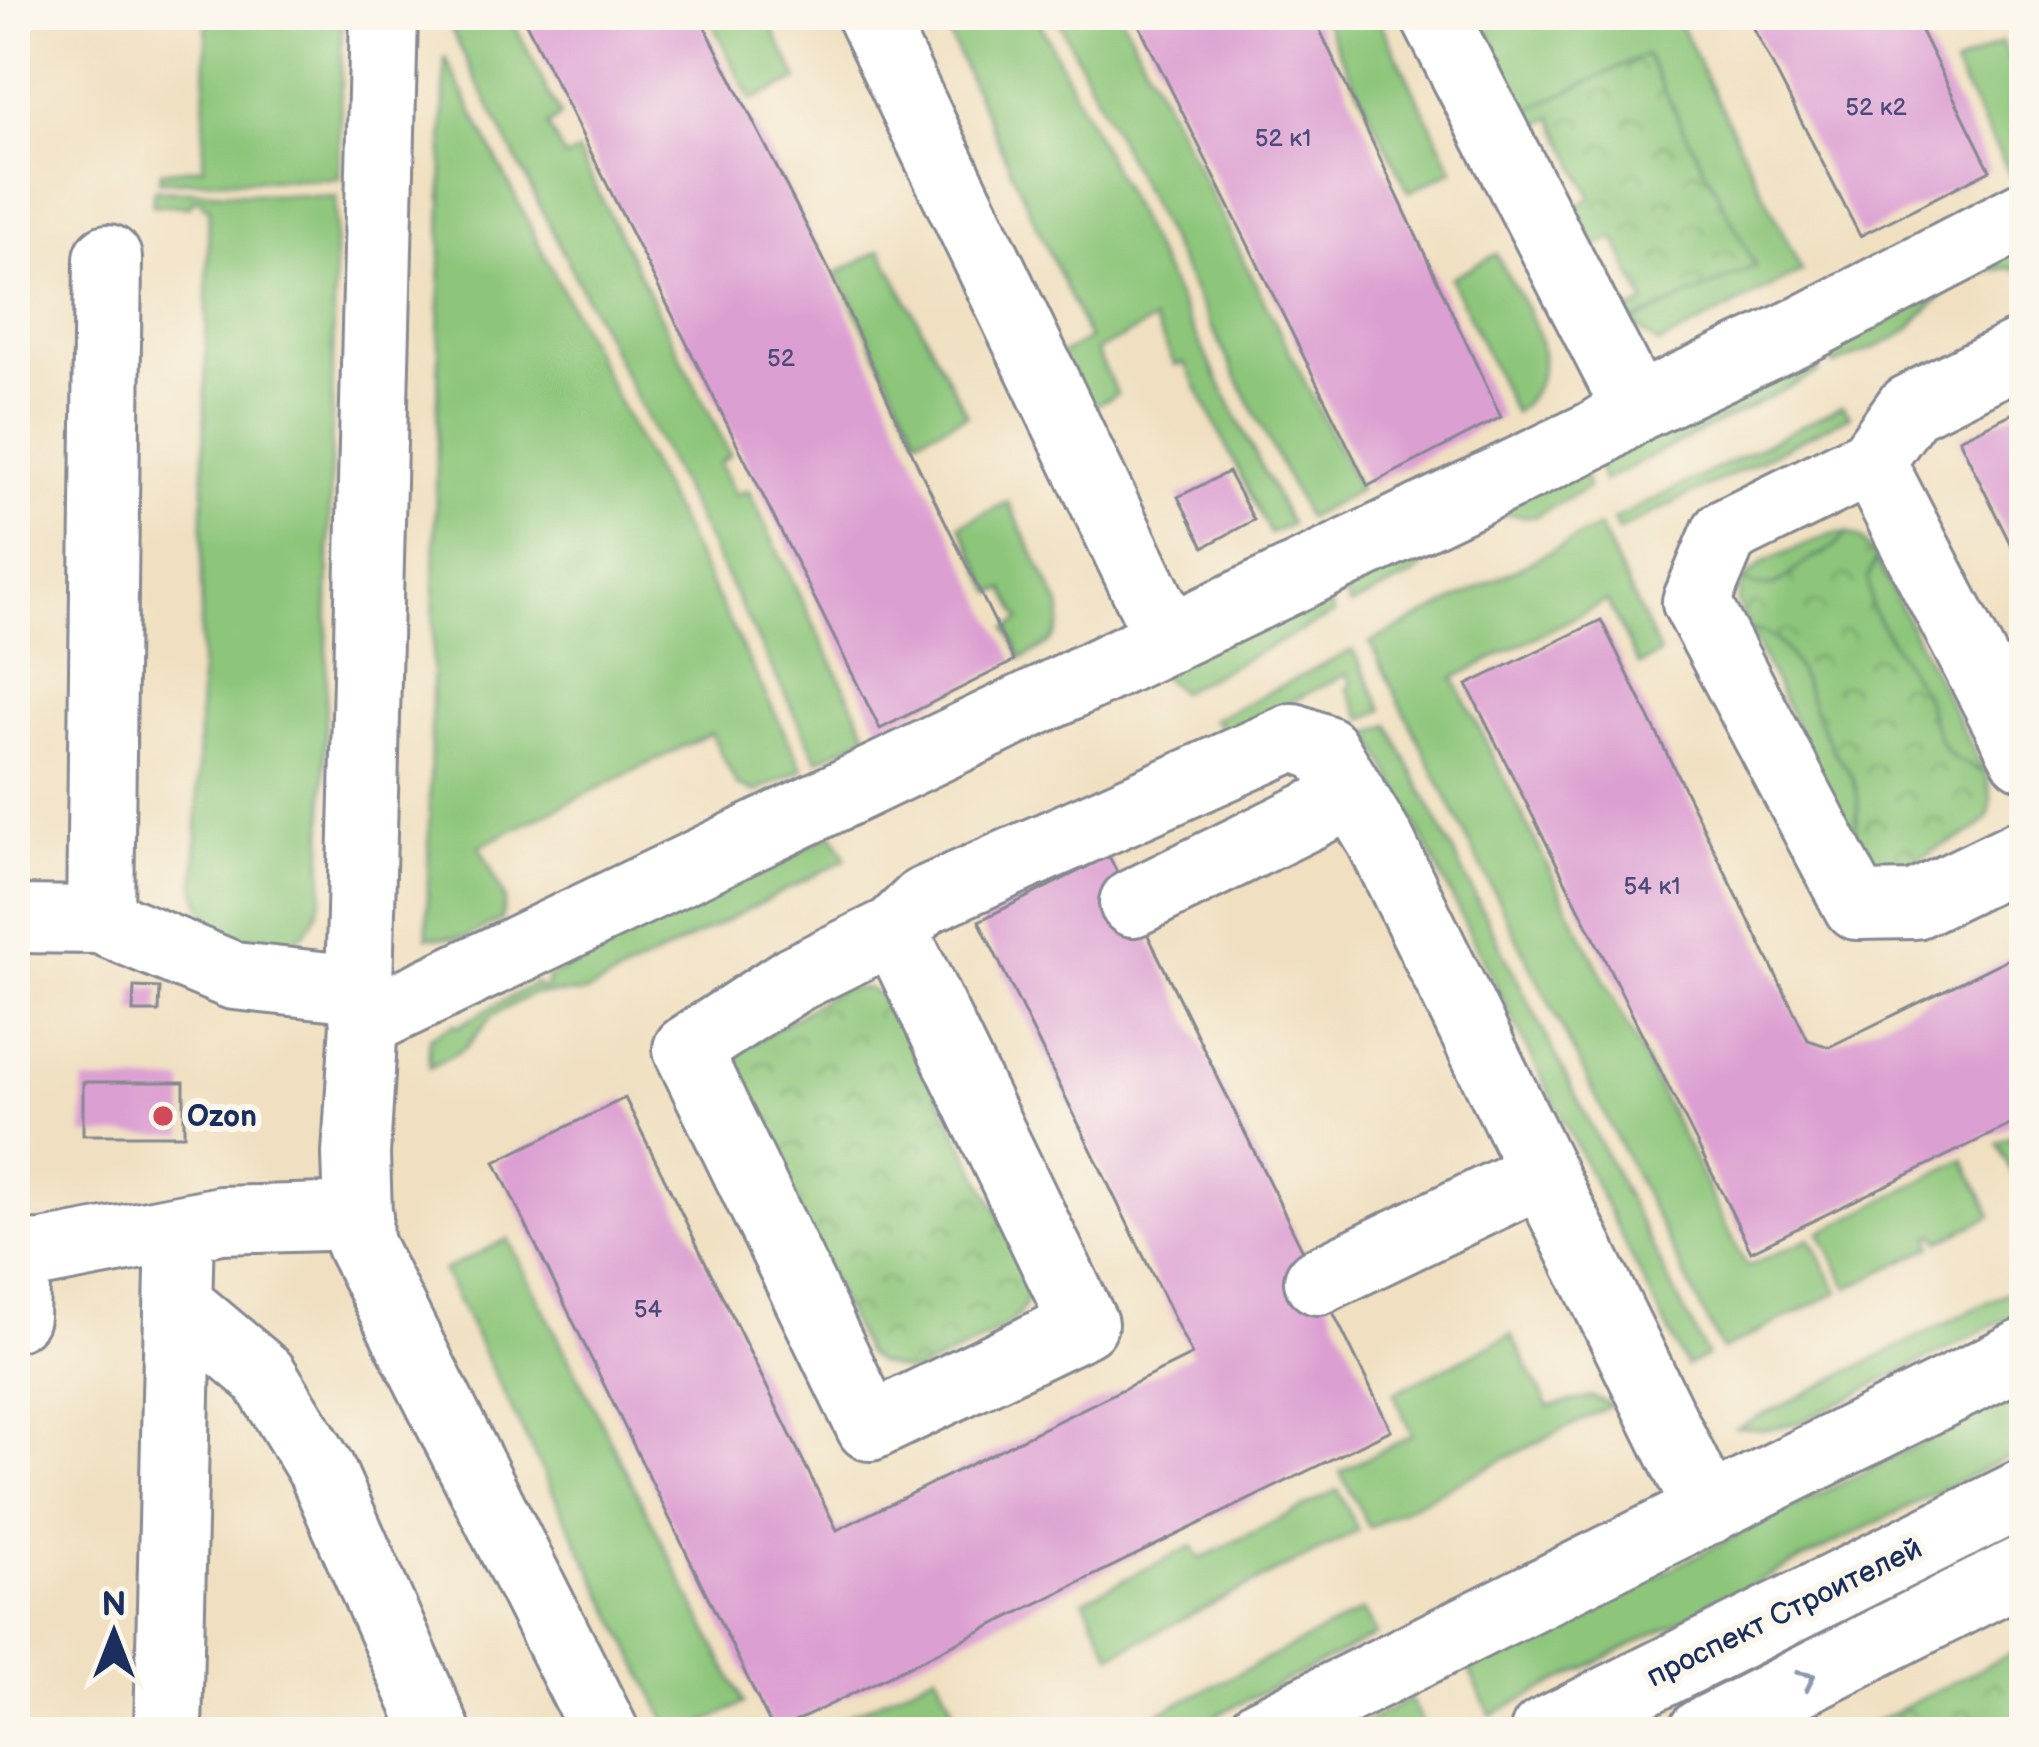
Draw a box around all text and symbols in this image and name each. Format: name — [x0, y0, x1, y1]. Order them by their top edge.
house number: 52 к2 — [1845, 93, 1907, 122]
house number: 52 к1 — [1255, 124, 1311, 153]
house number: 52 — [767, 344, 795, 373]
house number: 54 к1 — [1624, 872, 1680, 901]
place label: Ozon — [187, 1099, 257, 1135]
marker: Ozon — [150, 1103, 176, 1129]
house number: 54 — [634, 1295, 663, 1324]
street label: проспект Строителей — [1641, 1531, 1928, 1695]
north arrow — [54, 1573, 174, 1693]
text: N — [102, 1585, 126, 1625]
one-way arrow — [1794, 1671, 1816, 1694]

